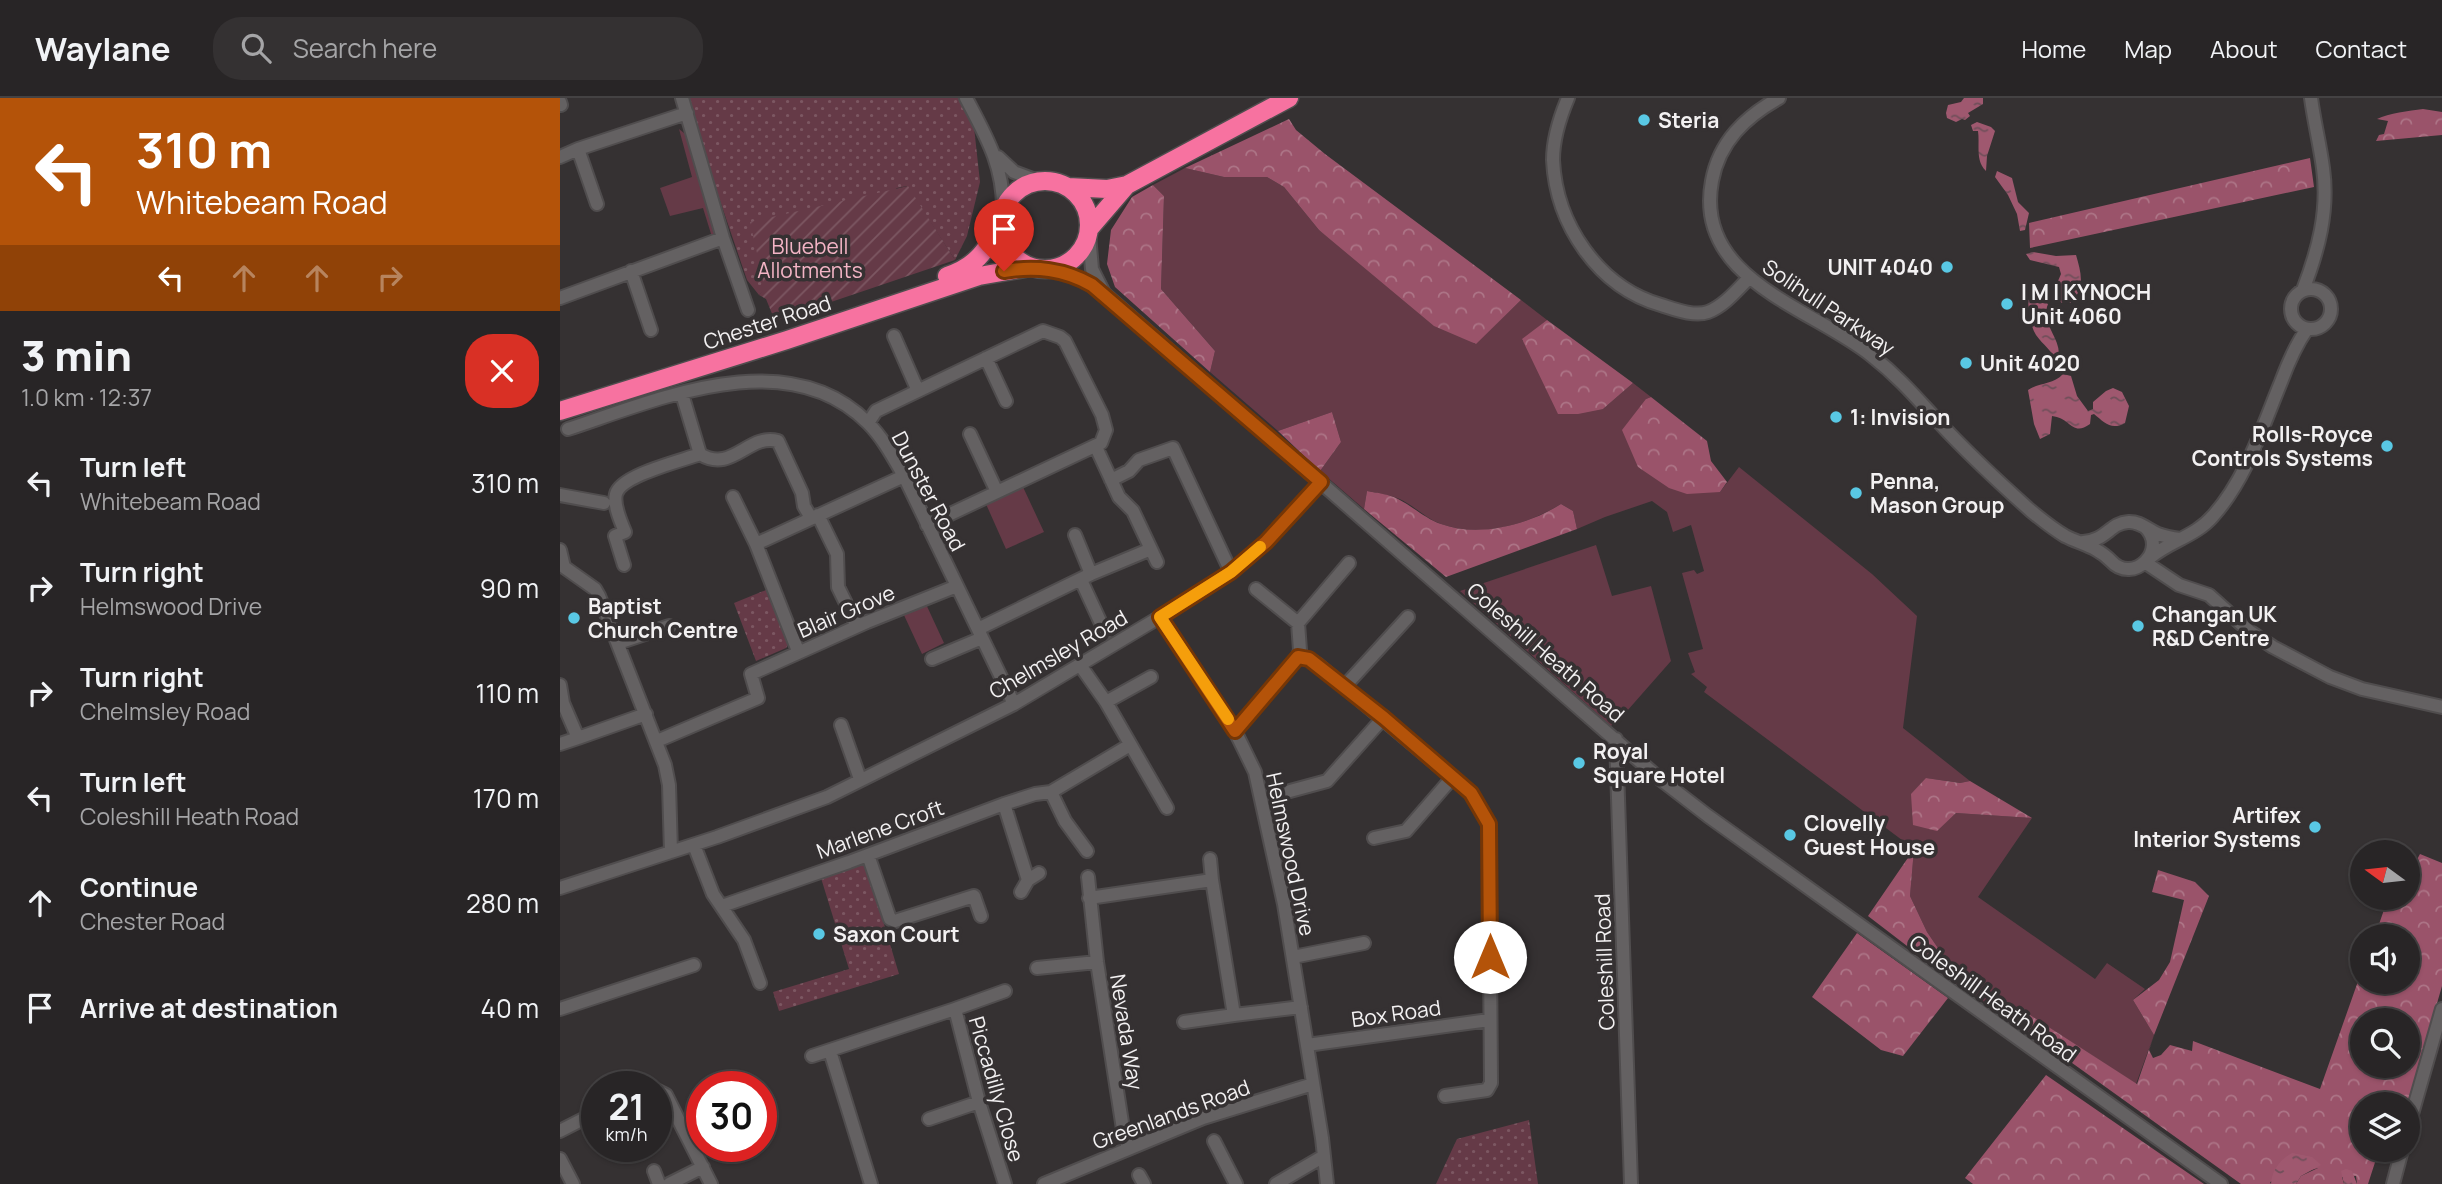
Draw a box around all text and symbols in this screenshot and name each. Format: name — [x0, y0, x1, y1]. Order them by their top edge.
search box — [213, 17, 703, 80]
text: Waylane — [35, 26, 171, 71]
icon: search — [237, 29, 275, 67]
text: Search here — [293, 30, 437, 66]
text: Home — [2021, 32, 2086, 65]
text: Map — [2124, 32, 2172, 65]
text: About — [2210, 32, 2278, 65]
text: Contact — [2316, 32, 2407, 65]
place label: Steria — [1658, 106, 1719, 134]
marker: Steria — [1636, 112, 1652, 128]
text: 310 m — [136, 116, 272, 183]
icon: left — [21, 126, 112, 217]
text: Whitebeam Road — [136, 180, 388, 224]
pin — [974, 199, 1034, 271]
icon: arrive — [985, 210, 1023, 248]
park label: Bluebell Allotments — [757, 232, 863, 284]
street label: Solihull Parkway — [1758, 252, 1900, 362]
place label: UNIT 4040 — [1827, 253, 1933, 281]
icon: left — [152, 259, 190, 297]
icon: ahead — [225, 259, 263, 297]
icon: ahead — [298, 259, 336, 297]
icon: right — [371, 259, 409, 297]
marker: UNIT 4040 — [1939, 259, 1955, 275]
place label: I M I KYNOCH Unit 4060 — [2021, 278, 2151, 330]
street label: Chester Road — [700, 288, 834, 356]
marker: I M I KYNOCH Unit 4060 — [1999, 296, 2015, 312]
text: 3 min — [21, 326, 132, 384]
button: close — [465, 334, 539, 408]
place label: Unit 4020 — [1980, 349, 2080, 377]
marker: Unit 4020 — [1958, 355, 1974, 371]
text: 1.0 km · 12:37 — [21, 381, 152, 413]
place label: 1: Invision — [1850, 403, 1951, 431]
marker: 1: Invision — [1828, 409, 1844, 425]
place label: Rolls-Royce Controls Systems — [2192, 420, 2373, 472]
street label: Dunster Road — [886, 426, 972, 556]
marker: Rolls-Royce Controls Systems — [2379, 438, 2395, 454]
text: Turn left — [80, 449, 187, 485]
icon: left — [21, 464, 59, 502]
text: 310 m — [471, 465, 539, 501]
place label: Penna, Mason Group — [1870, 467, 2004, 519]
text: Whitebeam Road — [80, 485, 261, 517]
marker: Penna, Mason Group — [1848, 485, 1864, 501]
text: Turn right — [80, 554, 204, 590]
icon: right — [21, 569, 59, 607]
text: 90 m — [480, 570, 539, 606]
street label: Coleshill Heath Road — [1461, 576, 1631, 728]
street label: Blair Grove — [793, 578, 899, 644]
text: Helmswood Drive — [80, 590, 262, 622]
place label: Baptist Church Centre — [588, 592, 738, 644]
place label: Changan UK R&D Centre — [2152, 600, 2277, 652]
street label: Chelmsley Road — [984, 603, 1132, 705]
marker: Baptist Church Centre — [566, 610, 582, 626]
marker: Changan UK R&D Centre — [2130, 618, 2146, 634]
text: Turn right — [80, 659, 204, 695]
icon: right — [21, 674, 59, 712]
text: 110 m — [476, 675, 539, 711]
text: Chelmsley Road — [80, 695, 250, 727]
place label: Royal Square Hotel — [1593, 737, 1725, 789]
marker: Royal Square Hotel — [1571, 755, 1587, 771]
text: Turn left — [80, 764, 187, 800]
street label: Helmswood Drive — [1260, 770, 1322, 938]
icon: left — [21, 779, 59, 817]
text: 170 m — [473, 780, 539, 816]
street label: Marlene Croft — [813, 793, 947, 865]
text: Coleshill Heath Road — [80, 800, 299, 832]
place label: Artifex Interior Systems — [2133, 801, 2301, 853]
place label: Clovelly Guest House — [1804, 809, 1935, 861]
marker: Artifex Interior Systems — [2307, 819, 2323, 835]
marker: Clovelly Guest House — [1782, 827, 1798, 843]
north arrow — [2350, 840, 2420, 910]
map controls — [2350, 840, 2420, 1162]
text: Continue — [80, 869, 198, 905]
icon: ahead — [21, 884, 59, 922]
text: 280 m — [466, 885, 539, 921]
street label: Coleshill Road — [1588, 893, 1620, 1031]
text: Chester Road — [80, 905, 225, 937]
place label: Saxon Court — [833, 920, 960, 948]
position arrow — [1453, 920, 1527, 994]
button: sound — [2350, 924, 2420, 994]
marker: Saxon Court — [811, 926, 827, 942]
street label: Coleshill Heath Road — [1904, 928, 2082, 1068]
street label: Nevada Way — [1104, 972, 1150, 1092]
icon: arrive — [21, 989, 59, 1027]
text: Arrive at destination — [80, 990, 338, 1026]
text: 40 m — [481, 990, 539, 1026]
street label: Box Road — [1349, 993, 1443, 1033]
button: search — [2350, 1008, 2420, 1078]
street label: Piccadilly Close — [963, 1013, 1031, 1165]
speed limit sign: 30 — [686, 1071, 777, 1162]
street label: Greenlands Road — [1089, 1073, 1253, 1155]
text: 21 — [608, 1083, 645, 1131]
button: layers — [2350, 1092, 2420, 1162]
text: km/h — [606, 1122, 647, 1146]

